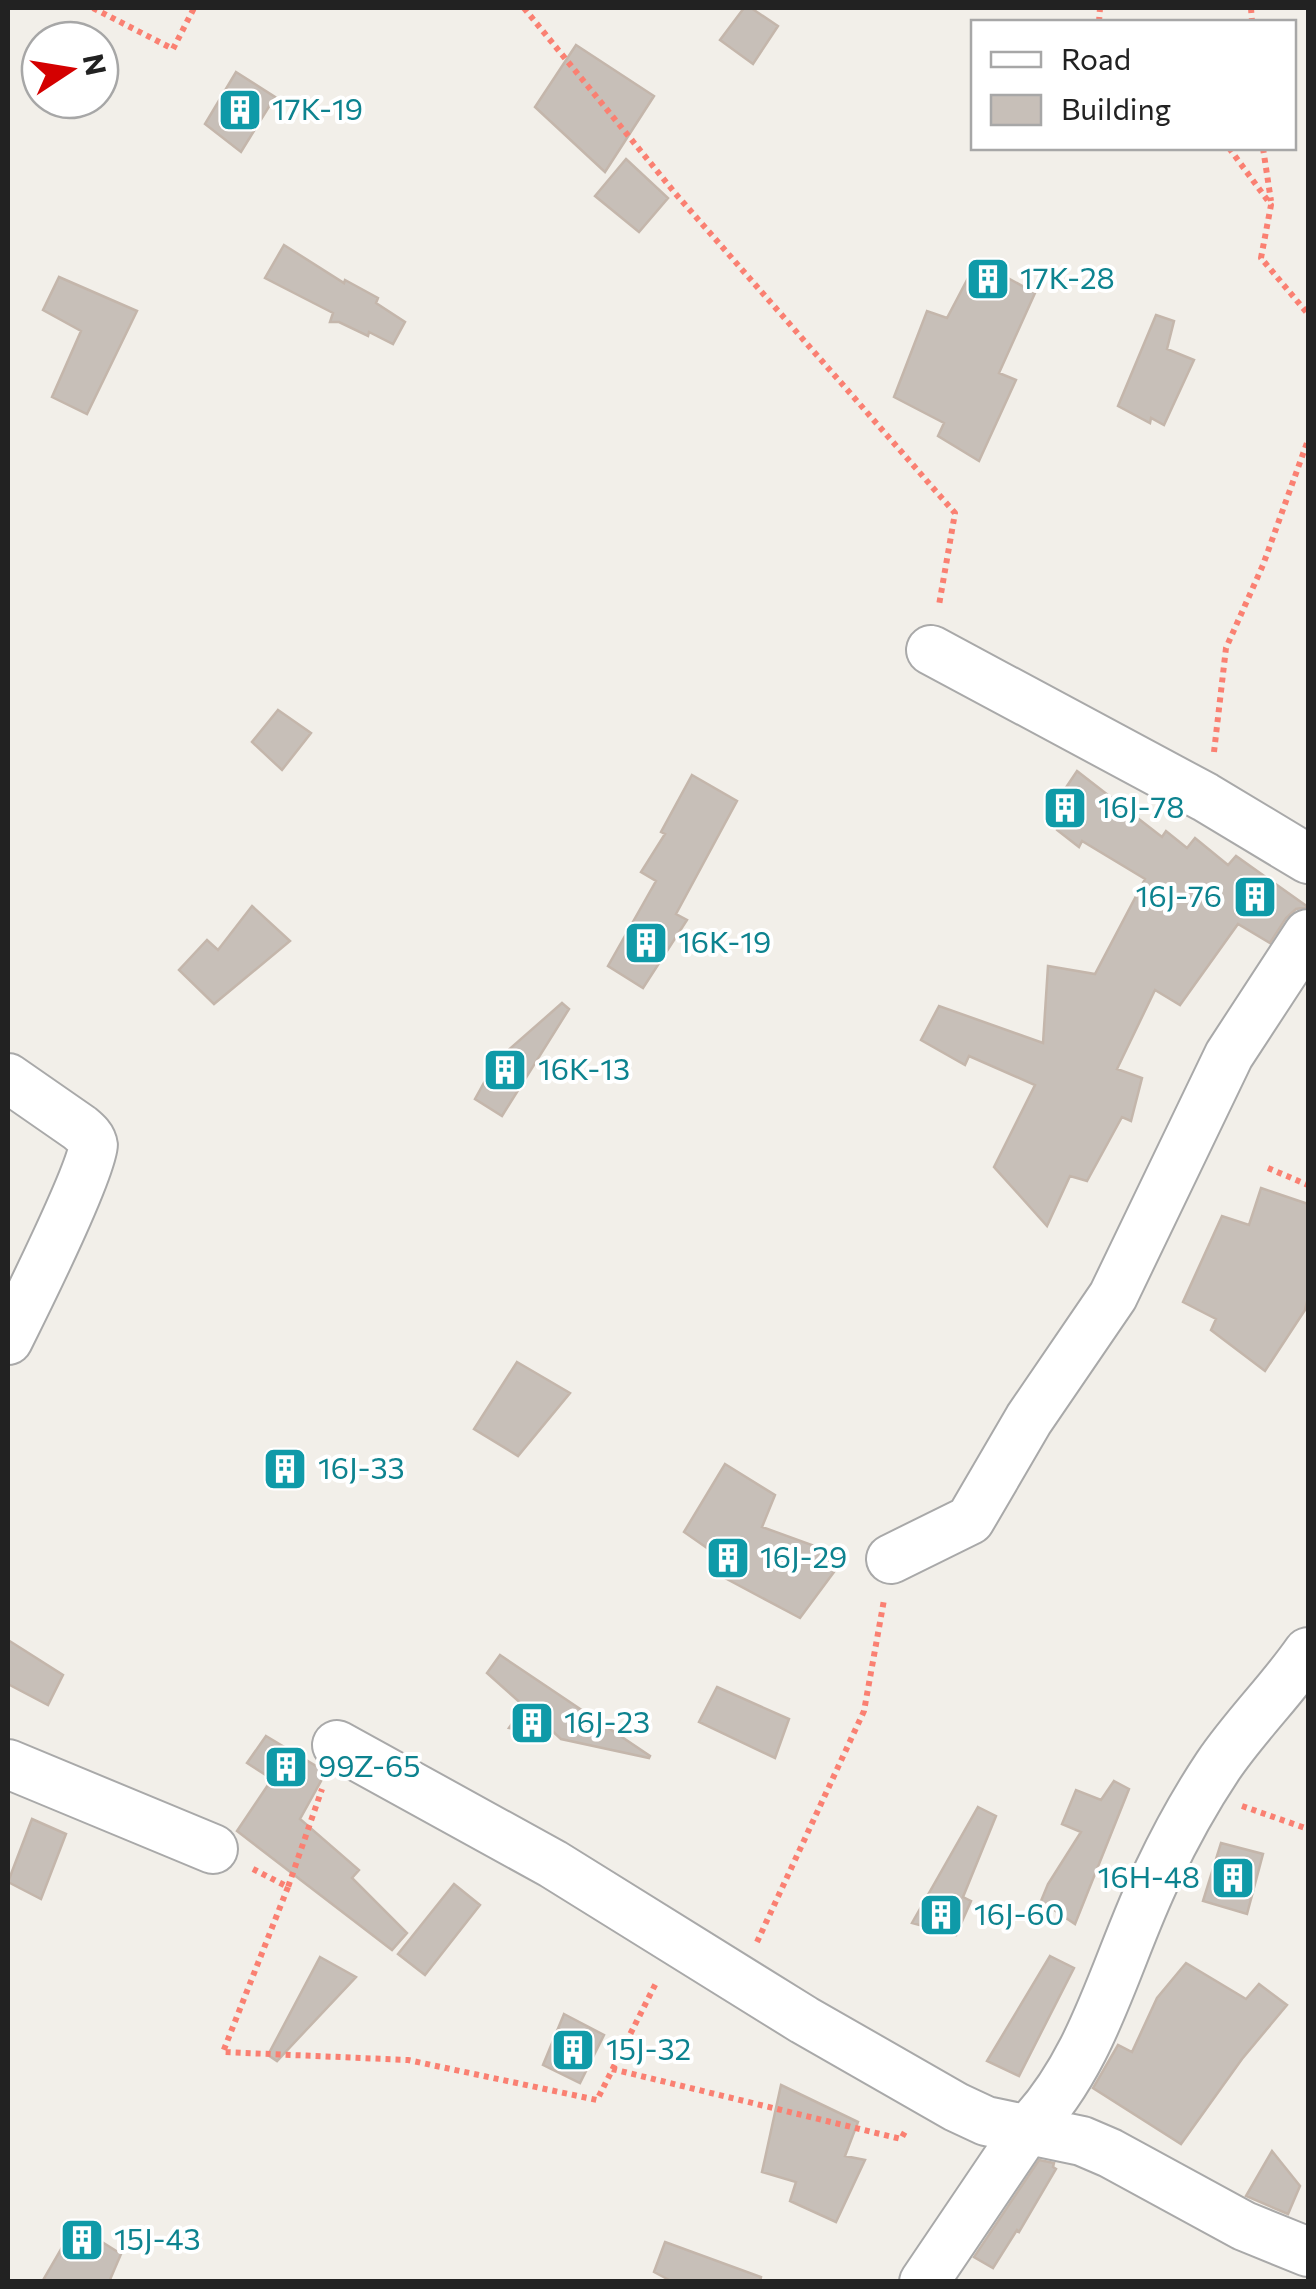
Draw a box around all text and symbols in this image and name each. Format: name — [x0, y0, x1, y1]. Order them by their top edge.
north arrow — [20, 20, 120, 120]
legend — [971, 20, 1296, 150]
text: Road — [1061, 39, 1131, 76]
text: N — [77, 51, 114, 78]
building icon: 17K-19 — [217, 87, 263, 133]
place label: 17K-19 — [272, 89, 363, 126]
text: Building — [1061, 89, 1171, 126]
building icon: 17K-28 — [965, 256, 1011, 302]
place label: 17K-28 — [1020, 258, 1115, 295]
building icon: 16J-78 — [1042, 785, 1088, 831]
place label: 16J-78 — [1098, 787, 1184, 824]
building icon: 16J-76 — [1232, 874, 1278, 920]
place label: 16J-76 — [1136, 876, 1222, 913]
building icon: 16K-19 — [623, 920, 669, 966]
place label: 16K-19 — [678, 922, 771, 959]
building icon: 16K-13 — [482, 1047, 528, 1093]
place label: 16K-13 — [538, 1049, 630, 1086]
building icon: 16J-33 — [262, 1446, 308, 1492]
place label: 16J-33 — [318, 1448, 405, 1485]
building icon: 16J-29 — [705, 1535, 751, 1581]
place label: 16J-29 — [760, 1537, 847, 1574]
building icon: 16J-23 — [509, 1700, 555, 1746]
place label: 16J-23 — [564, 1702, 650, 1739]
building icon: 99Z-65 — [263, 1744, 309, 1790]
place label: 99Z-65 — [318, 1746, 420, 1783]
building icon: 16H-48 — [1210, 1855, 1256, 1901]
place label: 16H-48 — [1098, 1857, 1200, 1894]
building icon: 16J-60 — [918, 1892, 964, 1938]
place label: 16J-60 — [974, 1894, 1064, 1931]
building icon: 15J-32 — [550, 2027, 596, 2073]
place label: 15J-32 — [606, 2029, 691, 2066]
building icon: 15J-43 — [59, 2217, 105, 2263]
place label: 15J-43 — [114, 2219, 201, 2256]

